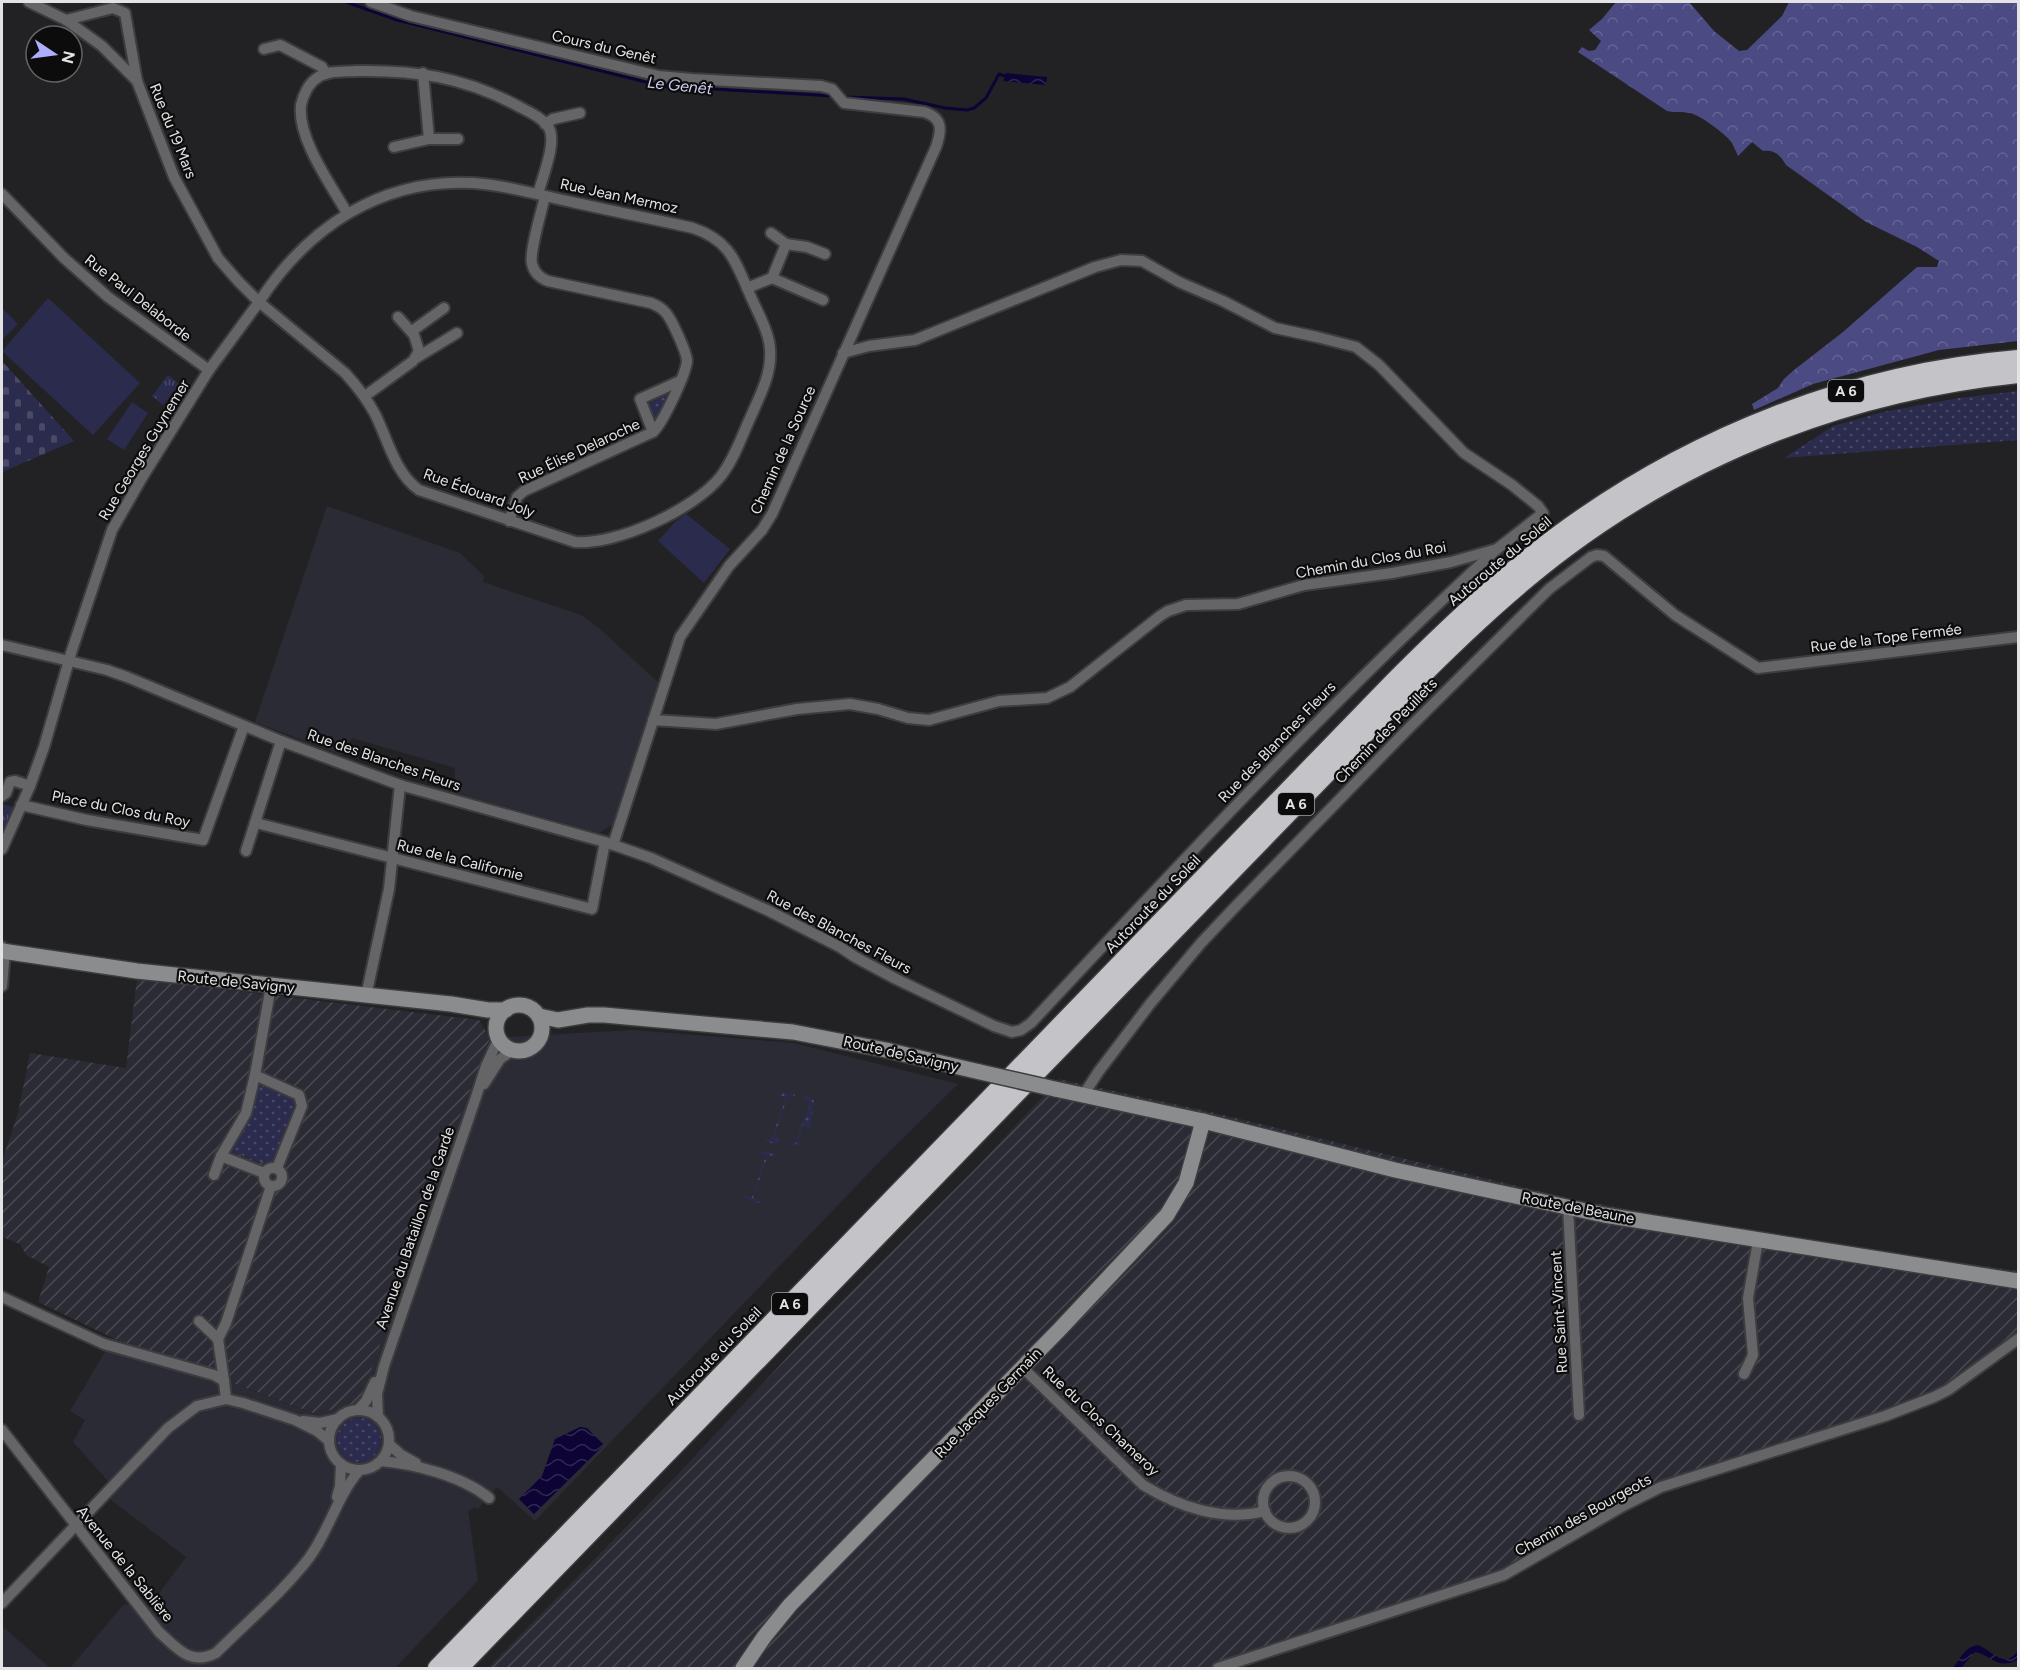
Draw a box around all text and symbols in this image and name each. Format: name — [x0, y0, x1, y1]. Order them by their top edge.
north arrow — [24, 24, 84, 84]
street label: Cours du Genêt — [550, 26, 658, 68]
text: N — [57, 49, 79, 65]
water label: Le Genêt — [646, 73, 714, 98]
street label: Rue du 19 Mars — [146, 81, 200, 181]
street label: Rue Jean Mermoz — [558, 175, 680, 217]
street label: Rue Paul Delaborde — [81, 251, 195, 345]
street label: Rue Georges Guynemer — [95, 376, 193, 524]
road number: A 6 — [1828, 380, 1864, 402]
street label: Chemin de la Source — [747, 383, 819, 517]
street label: Rue Élise Delaroche — [515, 415, 643, 487]
street label: Rue Édouard Joly — [421, 464, 537, 522]
street label: Autoroute du Soleil — [1445, 512, 1555, 610]
street label: Chemin du Clos du Roi — [1294, 538, 1448, 582]
street label: Rue de la Tope Fermée — [1809, 620, 1963, 656]
street label: Chemin des Peuillets — [1331, 675, 1441, 787]
street label: Rue des Blanches Fleurs — [1215, 678, 1339, 806]
street label: Rue des Blanches Fleurs — [305, 725, 463, 795]
street label: Place du Clos du Roy — [50, 787, 192, 831]
road number: A 6 — [1278, 793, 1314, 815]
street label: Rue de la Californie — [395, 836, 525, 884]
street label: Autoroute du Soleil — [1102, 851, 1204, 957]
street label: Rue des Blanches Fleurs — [764, 886, 914, 978]
street label: Route de Savigny — [177, 967, 296, 997]
street label: Route de Savigny — [842, 1032, 960, 1076]
street label: Avenue du Bataillon de la Garde — [372, 1125, 458, 1331]
street label: Route de Beaune — [1520, 1188, 1636, 1228]
street label: Rue Saint-Vincent — [1547, 1250, 1571, 1374]
road number: A 6 — [772, 1293, 808, 1315]
street label: Autoroute du Soleil — [663, 1303, 765, 1409]
street label: Rue Jacques Germain — [931, 1344, 1045, 1462]
street label: Rue du Clos Chameroy — [1039, 1362, 1163, 1480]
street label: Chemin des Bourgeots — [1512, 1470, 1654, 1560]
street label: Avenue de la Sablière — [73, 1503, 177, 1625]

